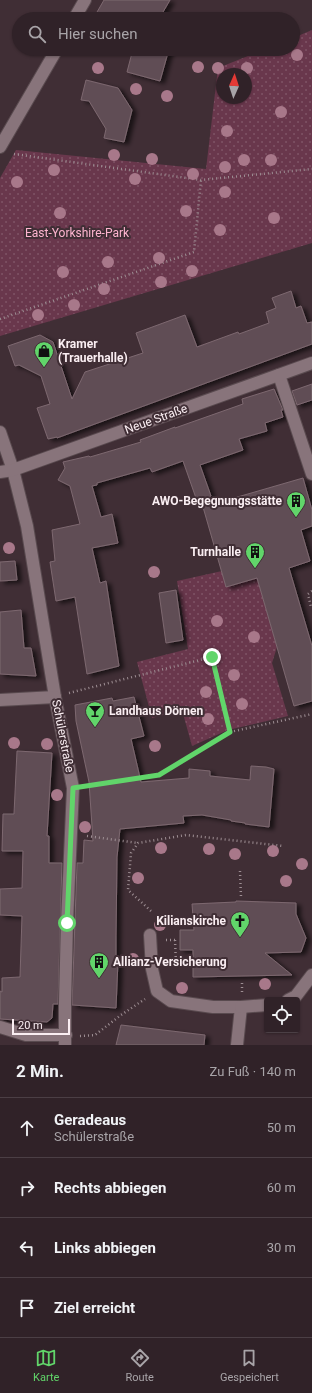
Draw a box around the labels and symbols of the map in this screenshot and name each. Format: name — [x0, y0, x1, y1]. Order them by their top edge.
north arrow — [216, 68, 252, 104]
park label: East-Yorkshire-Park — [25, 226, 130, 240]
place label: Kramer (Trauerhalle) — [58, 337, 128, 365]
shop icon: Kramer (Trauerhalle) — [33, 340, 55, 368]
street label: Neue Straße — [123, 401, 189, 437]
building icon: AWO-Begegnungsstätte — [285, 490, 307, 518]
place label: AWO-Begegnungsstätte — [152, 494, 283, 508]
building icon: Turnhalle — [244, 541, 266, 569]
place label: Turnhalle — [190, 545, 242, 559]
route end — [203, 648, 221, 666]
street label: Schülerstraße — [49, 698, 77, 774]
bar icon: Landhaus Dörnen — [84, 700, 106, 728]
place label: Landhaus Dörnen — [109, 704, 204, 718]
church icon: Kilianskirche — [229, 910, 251, 938]
route start — [58, 914, 76, 932]
place label: Kilianskirche — [156, 914, 227, 928]
building icon: Allianz-Versicherung — [88, 951, 110, 979]
place label: Allianz-Versicherung — [113, 955, 227, 969]
scale bar — [12, 1017, 70, 1036]

